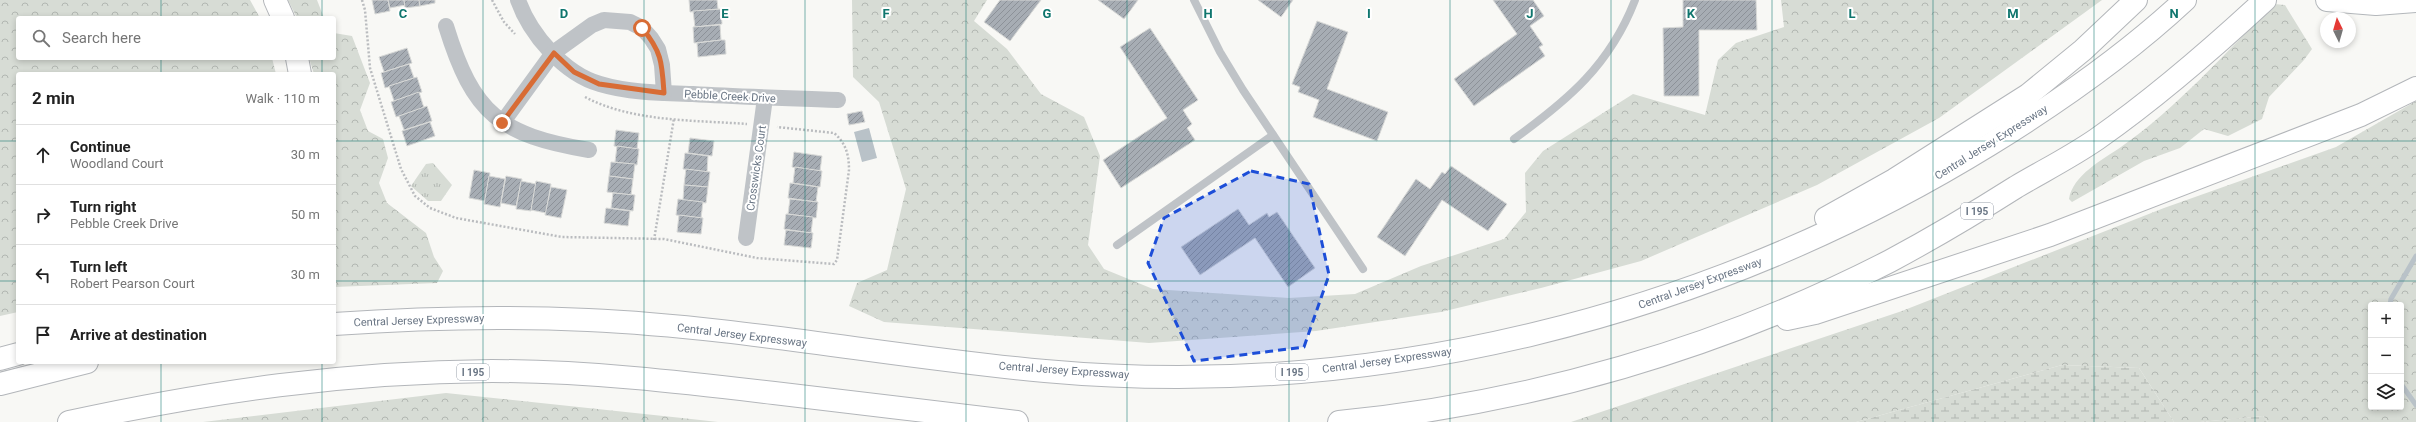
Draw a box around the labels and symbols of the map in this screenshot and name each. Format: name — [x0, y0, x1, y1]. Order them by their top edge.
text: C — [399, 6, 408, 21]
text: D — [560, 6, 568, 21]
text: E — [721, 6, 729, 21]
text: F — [882, 6, 890, 21]
text: G — [1043, 6, 1052, 21]
text: H — [1203, 6, 1213, 21]
text: I — [1367, 6, 1371, 21]
text: J — [1526, 6, 1534, 21]
text: K — [1687, 6, 1696, 21]
text: L — [1848, 6, 1856, 21]
text: M — [2007, 6, 2019, 21]
text: N — [2169, 6, 2179, 21]
north arrow — [2320, 12, 2356, 48]
route start — [633, 19, 651, 37]
street label: Pebble Creek Drive — [684, 88, 776, 105]
street label: Central Jersey Expressway — [1932, 102, 2051, 183]
route end — [493, 114, 511, 132]
street label: Crosswicks Court — [744, 124, 769, 212]
road number: I 195 — [1961, 203, 1993, 219]
street label: Central Jersey Expressway — [1637, 255, 1765, 312]
street label: Central Jersey Expressway — [354, 312, 485, 329]
street label: Central Jersey Expressway — [676, 321, 808, 350]
street label: Central Jersey Expressway — [1321, 345, 1453, 376]
street label: Central Jersey Expressway — [998, 359, 1130, 382]
road number: I 195 — [457, 364, 489, 380]
road number: I 195 — [1276, 364, 1308, 380]

